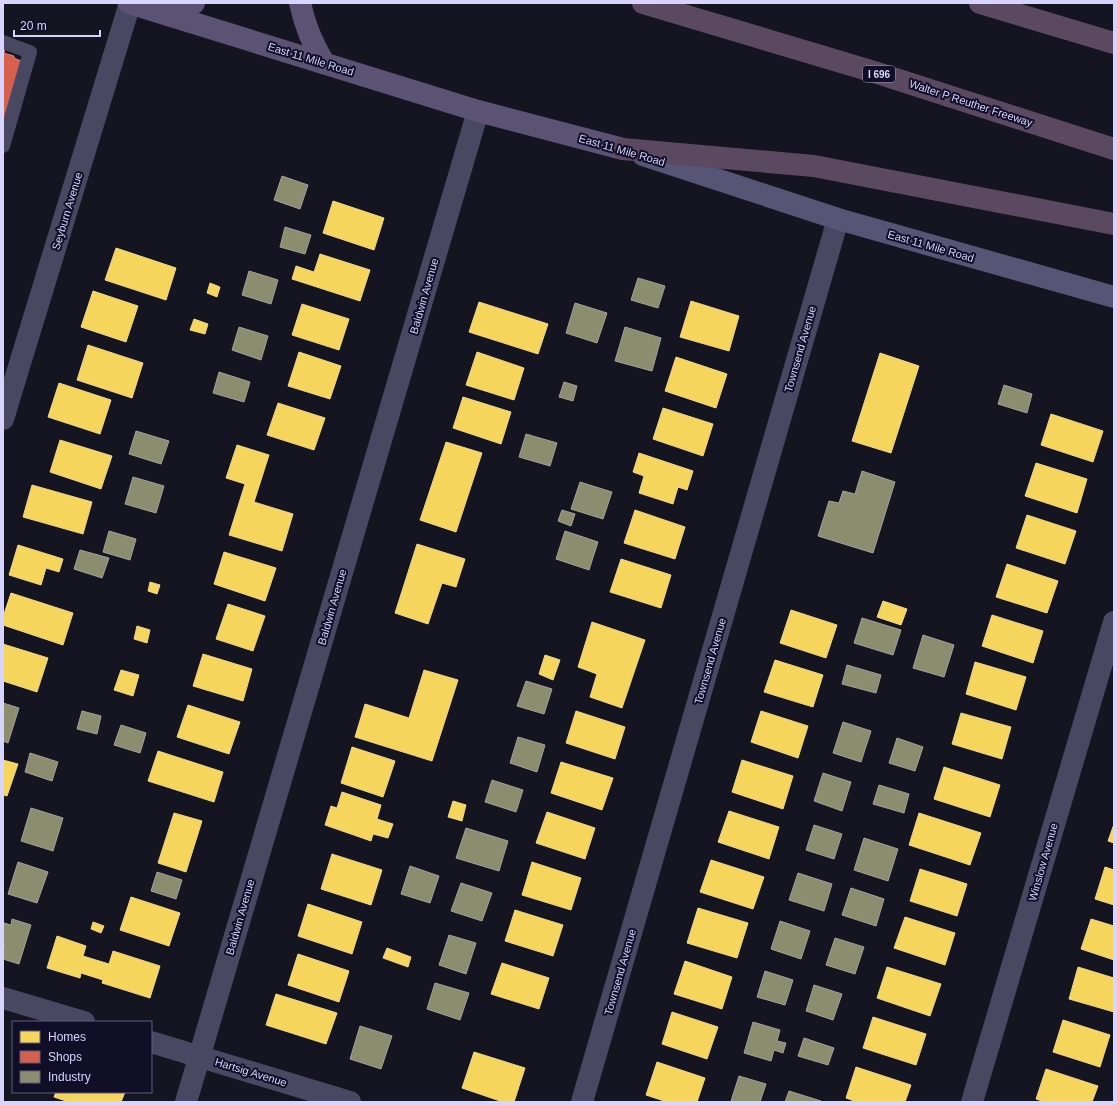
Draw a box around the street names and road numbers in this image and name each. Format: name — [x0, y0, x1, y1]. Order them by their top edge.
street label: East 11 Mile Road — [267, 40, 355, 78]
road number: I 696 — [863, 66, 895, 82]
street label: Walter P Reuther Freeway — [908, 77, 1035, 129]
street label: East 11 Mile Road — [578, 132, 666, 168]
street label: Seyburn Avenue — [49, 171, 85, 251]
street label: East 11 Mile Road — [887, 228, 975, 264]
street label: Baldwin Avenue — [407, 257, 441, 335]
street label: Townsend Avenue — [782, 305, 818, 393]
street label: Baldwin Avenue — [315, 568, 349, 646]
street label: Townsend Avenue — [692, 617, 728, 705]
street label: Winslow Avenue — [1026, 822, 1060, 902]
street label: Baldwin Avenue — [223, 878, 257, 956]
street label: Townsend Avenue — [602, 928, 638, 1016]
street label: Hartsig Avenue — [214, 1055, 288, 1089]

